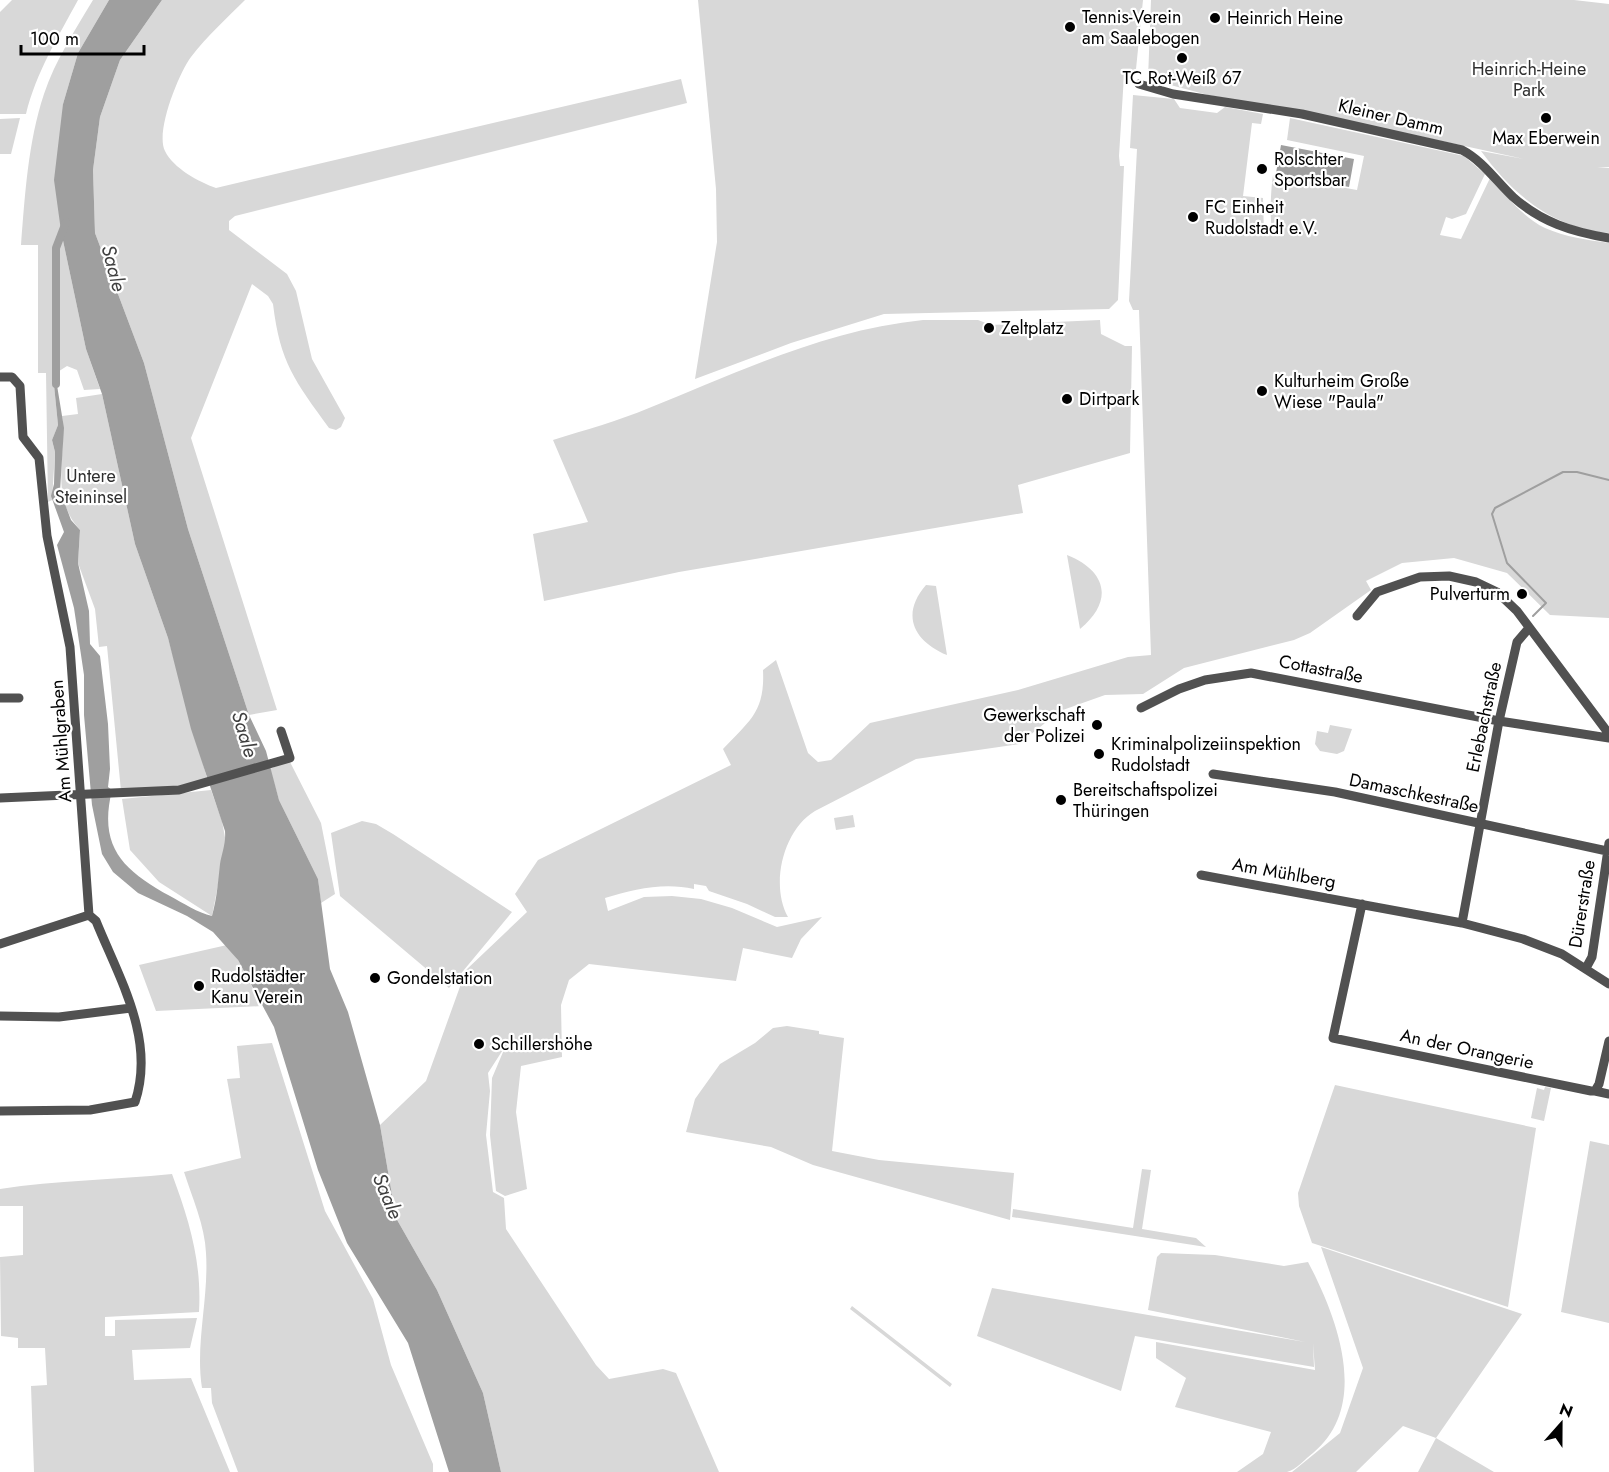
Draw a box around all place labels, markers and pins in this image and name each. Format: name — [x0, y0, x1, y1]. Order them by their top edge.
place label: Tennis-Verein am Saalebogen — [1082, 4, 1200, 51]
place label: Heinrich Heine — [1227, 5, 1343, 31]
marker: Heinrich Heine — [1208, 11, 1222, 25]
marker: Tennis-Verein am Saalebogen — [1063, 20, 1077, 34]
marker: TC Rot-Weiß 67 — [1175, 51, 1189, 65]
place label: TC Rot-Weiß 67 — [1123, 65, 1242, 91]
marker: Max Eberwein — [1539, 111, 1553, 125]
place label: Max Eberwein — [1492, 125, 1600, 151]
place label: Rolschter Sportsbar — [1274, 146, 1348, 193]
marker: Rolschter Sportsbar — [1255, 162, 1269, 176]
place label: FC Einheit Rudolstadt e.V. — [1205, 194, 1318, 241]
marker: FC Einheit Rudolstadt e.V. — [1186, 210, 1200, 224]
place label: Zeltplatz — [1001, 315, 1064, 341]
marker: Zeltplatz — [982, 321, 996, 335]
place label: Kulturheim Große Wiese "Paula" — [1274, 368, 1409, 415]
marker: Kulturheim Große Wiese "Paula" — [1255, 384, 1269, 398]
place label: Dirtpark — [1079, 386, 1140, 412]
marker: Dirtpark — [1060, 392, 1074, 406]
place label: Pulverturm — [1430, 581, 1510, 607]
marker: Pulverturm — [1515, 587, 1529, 601]
place label: Gewerkschaft der Polizei — [983, 702, 1086, 749]
marker: Gewerkschaft der Polizei — [1090, 718, 1104, 732]
place label: Kriminalpolizeiinspektion Rudolstadt — [1111, 731, 1301, 778]
marker: Kriminalpolizeiinspektion Rudolstadt — [1092, 747, 1106, 761]
place label: Bereitschaftspolizei Thüringen — [1073, 777, 1218, 824]
marker: Bereitschaftspolizei Thüringen — [1054, 793, 1068, 807]
place label: Rudolstädter Kanu Verein — [211, 963, 306, 1010]
place label: Gondelstation — [387, 965, 492, 991]
marker: Gondelstation — [368, 971, 382, 985]
marker: Rudolstädter Kanu Verein — [192, 979, 206, 993]
place label: Schillershöhe — [491, 1031, 593, 1057]
marker: Schillershöhe — [472, 1037, 486, 1051]

